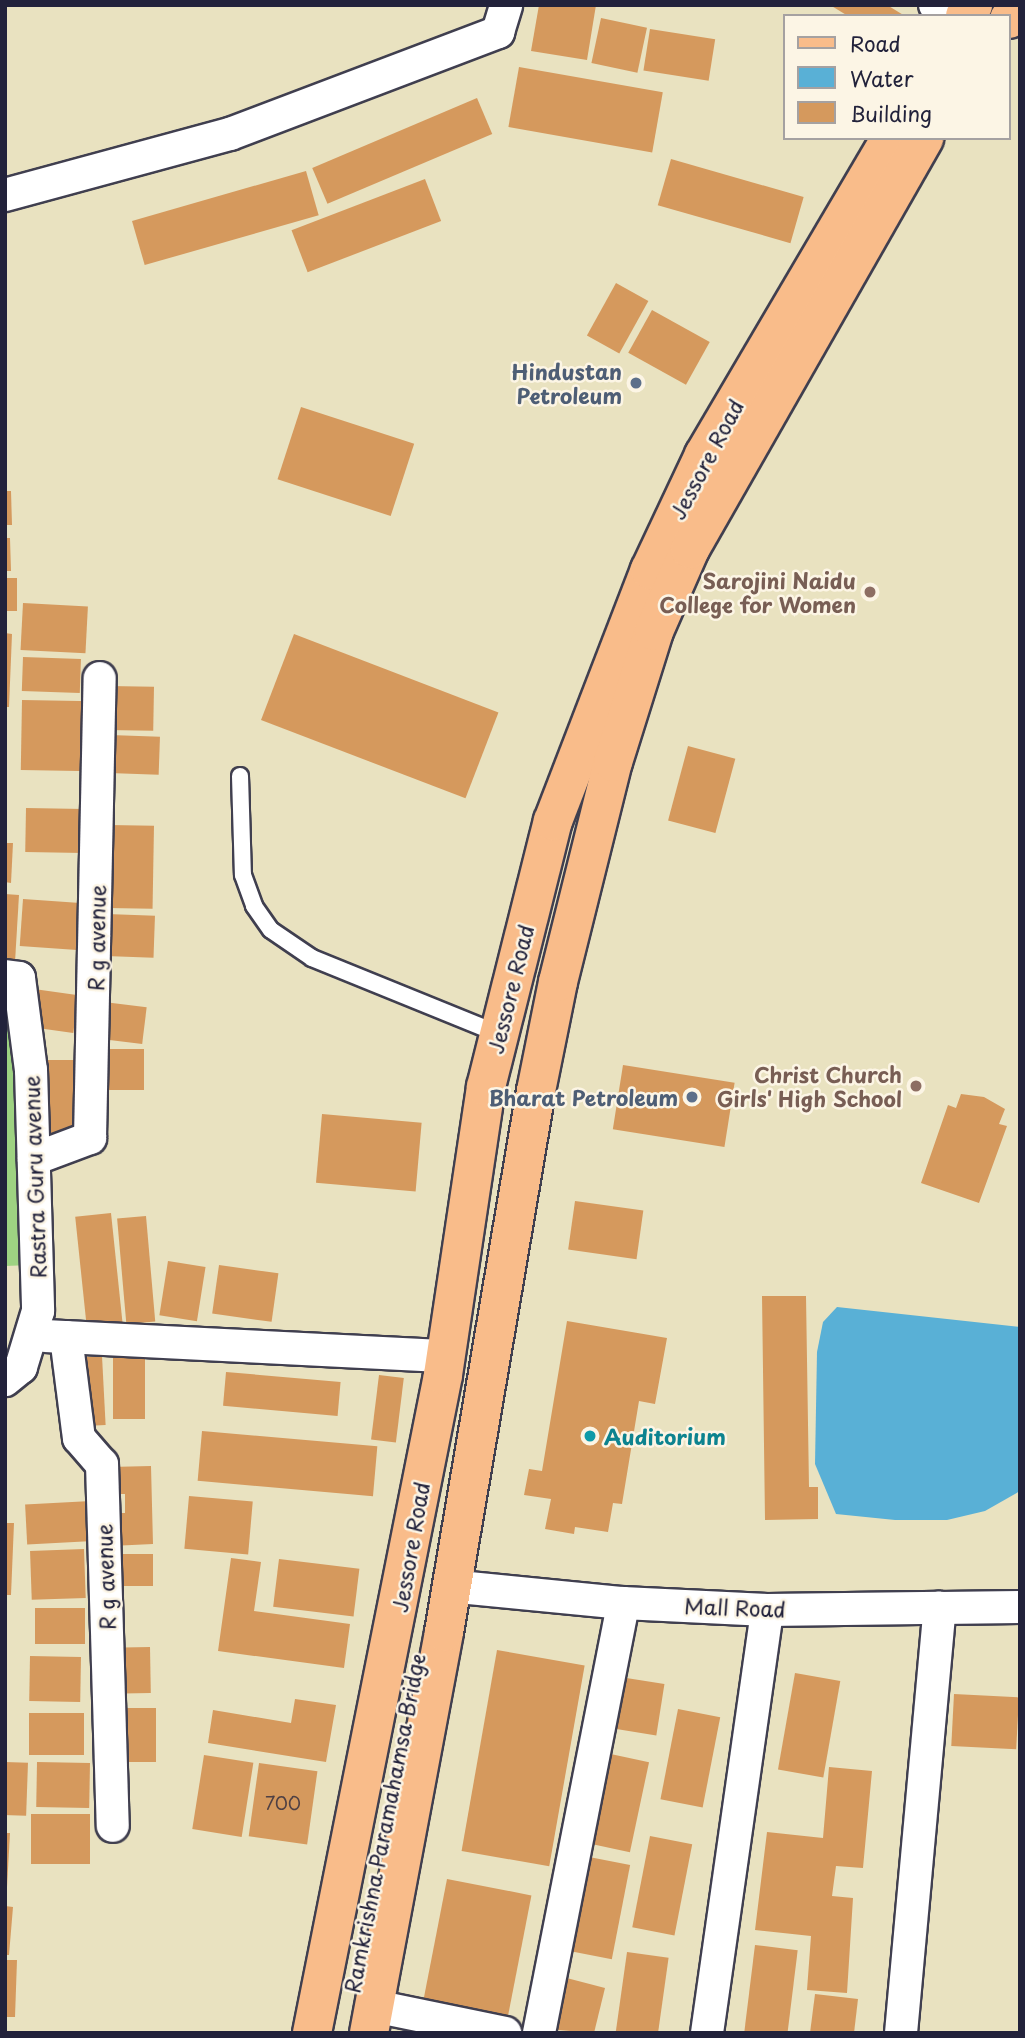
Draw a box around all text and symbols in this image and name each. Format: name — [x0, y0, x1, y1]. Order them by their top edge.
legend — [783, 14, 1011, 140]
text: Road — [850, 27, 901, 59]
text: Water — [850, 62, 913, 94]
text: Building — [850, 97, 932, 129]
place label: Hindustan Petroleum — [511, 358, 622, 408]
marker: Hindustan Petroleum — [628, 375, 644, 391]
street label: Jessore Road — [664, 395, 748, 523]
place label: Sarojini Naidu College for Women — [657, 567, 856, 617]
marker: Sarojini Naidu College for Women — [862, 584, 878, 600]
street label: R g avenue — [82, 883, 110, 993]
street label: Jessore Road — [482, 922, 538, 1056]
place label: Christ Church Girls' High School — [715, 1061, 902, 1111]
street label: Rastra Guru avenue — [18, 1076, 50, 1278]
marker: Christ Church Girls' High School — [908, 1078, 924, 1094]
place label: Bharat Petroleum — [489, 1084, 678, 1110]
marker: Bharat Petroleum — [684, 1089, 700, 1105]
place label: Auditorium — [604, 1423, 726, 1449]
marker: Auditorium — [582, 1428, 598, 1444]
street label: Jessore Road — [386, 1480, 434, 1614]
street label: R g avenue — [90, 1521, 120, 1633]
street label: Mall Road — [683, 1593, 787, 1621]
street label: Ramkrishna Paramahamsa Bridge — [339, 1651, 429, 1995]
house number: 700 — [265, 1792, 301, 1814]

